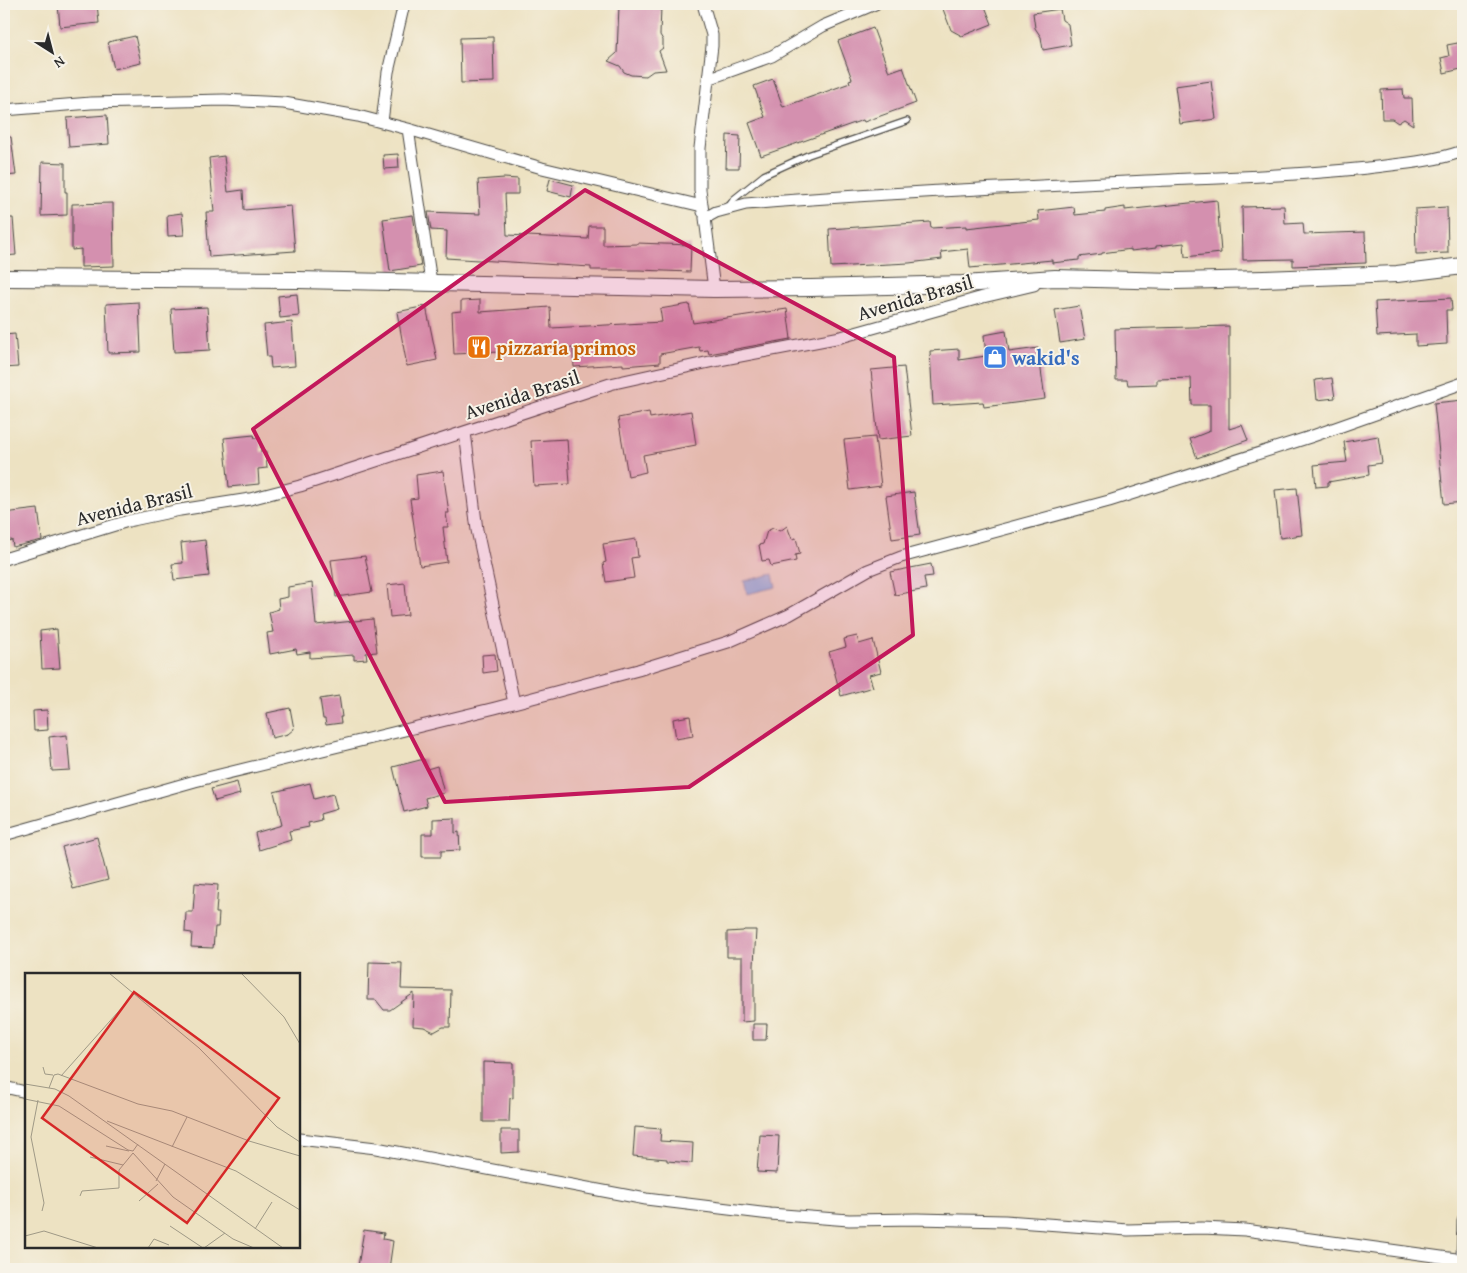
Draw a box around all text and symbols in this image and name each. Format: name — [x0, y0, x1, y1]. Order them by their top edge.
north arrow — [28, 28, 78, 78]
text: N — [49, 52, 69, 74]
street label: Avenida Brasil — [854, 266, 977, 327]
place label: pizzaria primos — [496, 333, 636, 362]
restaurant icon: pizzaria primos — [466, 334, 492, 360]
place label: wakid's — [1012, 343, 1080, 372]
shop icon: wakid's — [982, 344, 1008, 370]
street label: Avenida Brasil — [461, 362, 584, 426]
street label: Avenida Brasil — [73, 475, 196, 533]
inset map — [25, 973, 300, 1248]

